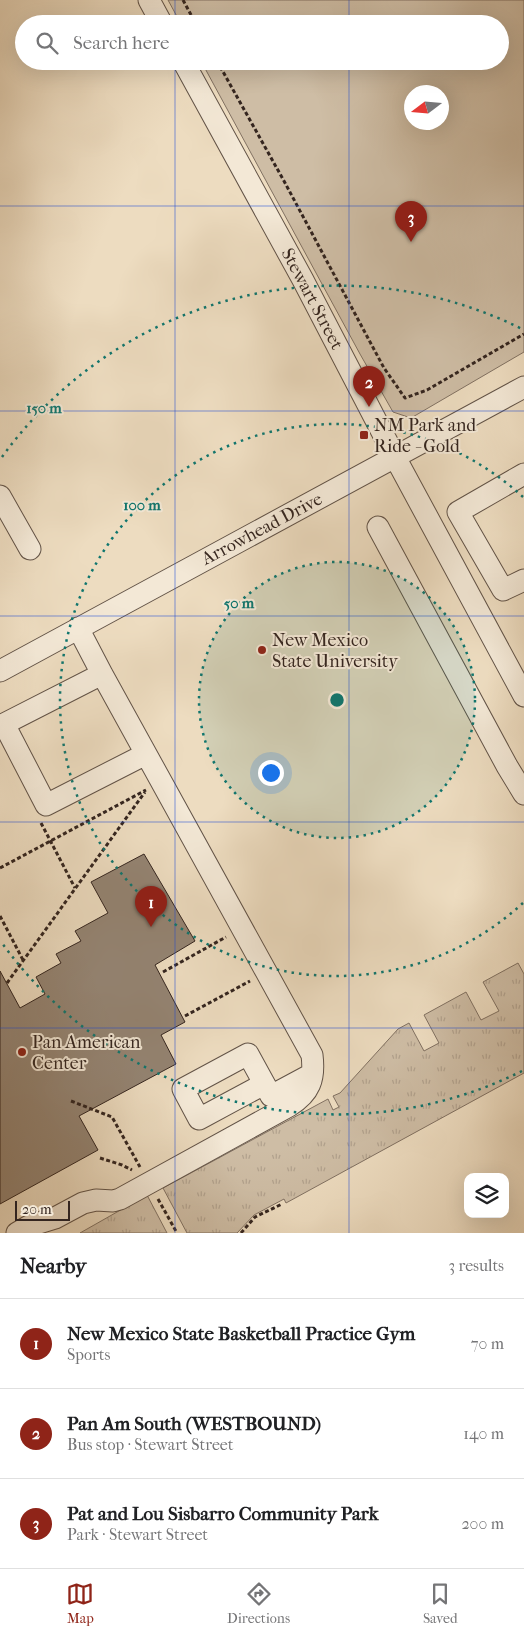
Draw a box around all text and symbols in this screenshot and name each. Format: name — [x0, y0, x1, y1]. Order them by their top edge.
search box — [15, 15, 509, 70]
icon: search — [33, 29, 61, 57]
text: Search here — [73, 32, 169, 54]
north arrow — [404, 85, 449, 130]
pin: 3 — [395, 201, 427, 242]
street label: Stewart Street — [277, 245, 348, 354]
pin: 2 — [353, 366, 385, 407]
text: 150 m — [26, 399, 62, 417]
place label: NM Park and Ride - Gold — [374, 415, 476, 457]
marker: NM Park and Ride - Gold — [358, 429, 370, 441]
street label: Arrowhead Drive — [197, 488, 326, 570]
text: 100 m — [123, 496, 161, 514]
text: 50 m — [224, 594, 255, 612]
place label: New Mexico State University — [272, 630, 399, 672]
marker: New Mexico State University — [256, 644, 268, 656]
centre of rings — [328, 691, 346, 709]
your location — [258, 760, 284, 786]
pin: 1 — [135, 886, 167, 927]
place label: Pan American Center — [32, 1032, 141, 1074]
marker: Pan American Center — [16, 1046, 28, 1058]
map controls — [464, 1173, 509, 1218]
button: layers — [464, 1173, 509, 1218]
scale bar — [15, 1198, 70, 1221]
text: 20 m — [22, 1201, 52, 1218]
text: Nearby — [20, 1254, 86, 1278]
text: 3 results — [448, 1256, 504, 1275]
text: New Mexico State Basketball Practice Gym — [67, 1323, 415, 1345]
text: 1 — [33, 1334, 39, 1353]
text: 70 m — [471, 1334, 504, 1353]
text: Sports — [67, 1345, 110, 1364]
text: Pan Am South (WESTBOUND) — [67, 1413, 321, 1435]
text: 2 — [32, 1424, 40, 1443]
text: 140 m — [463, 1424, 504, 1443]
text: Bus stop · Stewart Street — [67, 1435, 233, 1454]
text: Pat and Lou Sisbarro Community Park — [67, 1503, 379, 1525]
text: 3 — [33, 1514, 39, 1533]
text: 200 m — [461, 1514, 504, 1533]
text: Park · Stewart Street — [67, 1525, 208, 1544]
tab: Map — [66, 1580, 94, 1627]
tab: Directions — [227, 1580, 290, 1627]
tab: Saved — [423, 1580, 458, 1627]

